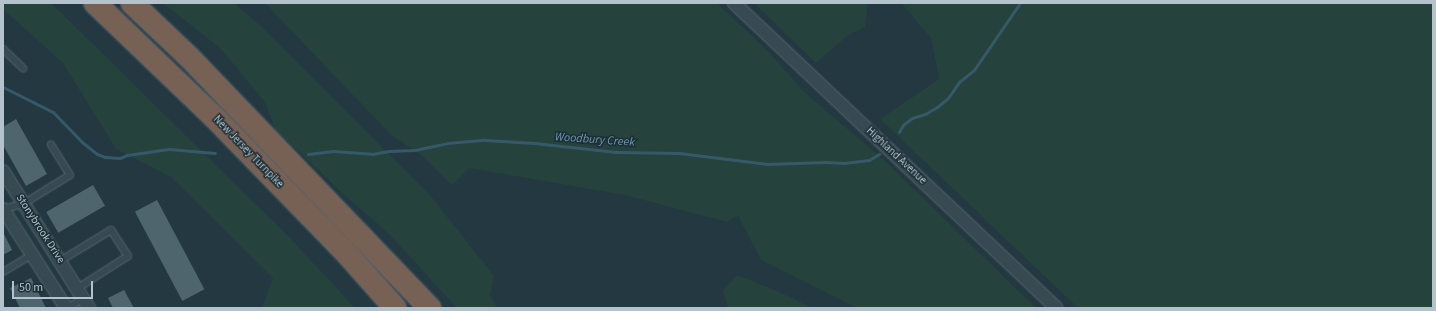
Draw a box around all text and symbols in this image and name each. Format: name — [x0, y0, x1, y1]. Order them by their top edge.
street label: New Jersey Turnpike — [210, 113, 286, 191]
street label: Highland Avenue — [863, 125, 929, 187]
water label: Woodbury Creek — [554, 130, 636, 150]
street label: Stonybrook Drive — [13, 192, 67, 266]
scale bar — [14, 273, 95, 299]
text: 50 m — [19, 279, 43, 296]

